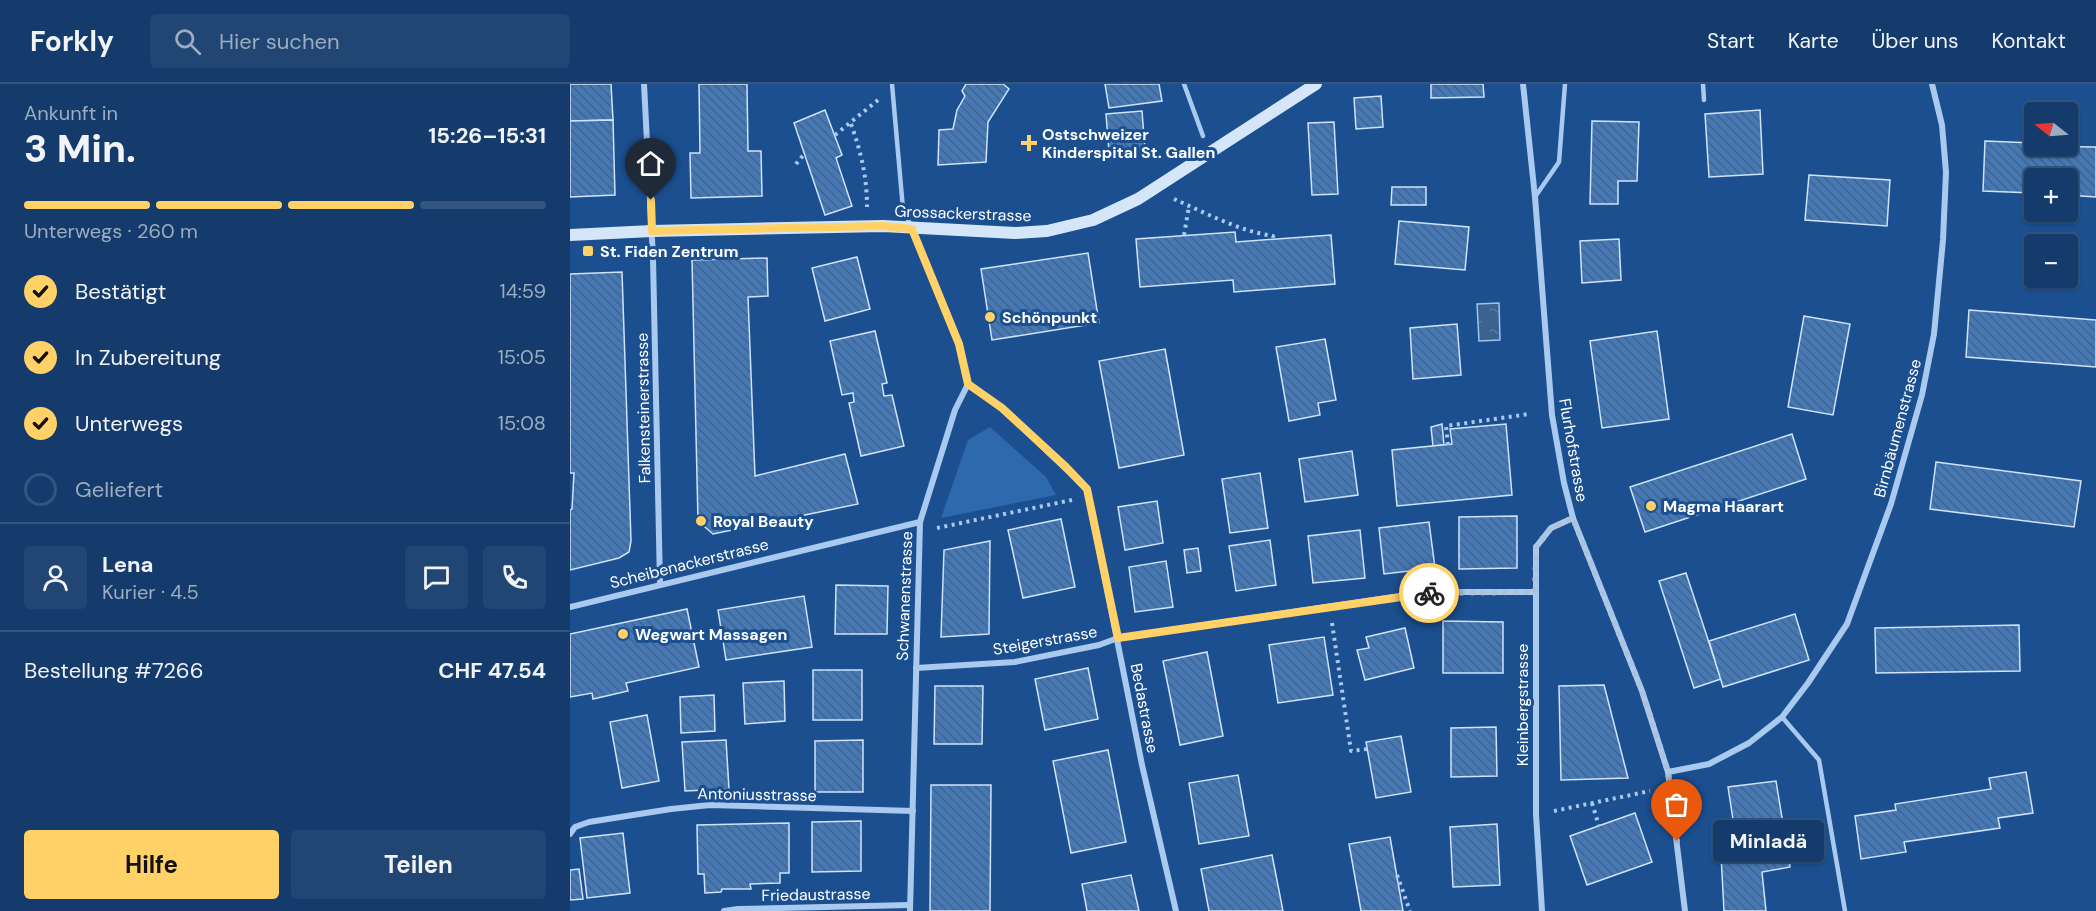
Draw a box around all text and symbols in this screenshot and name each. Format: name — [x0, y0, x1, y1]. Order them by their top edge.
search box — [150, 14, 570, 68]
text: Forkly — [30, 23, 114, 60]
icon: search — [171, 25, 204, 58]
text: Hier suchen — [219, 27, 340, 56]
text: Start — [1707, 27, 1755, 55]
text: Karte — [1788, 27, 1839, 55]
text: Über uns — [1872, 27, 1958, 55]
text: Kontakt — [1991, 27, 2066, 55]
text: Ankunft in — [24, 100, 118, 126]
north arrow — [2024, 102, 2078, 156]
map controls — [2024, 102, 2078, 288]
text: 15:26–15:31 — [428, 121, 546, 150]
text: 3 Min. — [24, 123, 136, 174]
place label: Ostschweizer Kinderspital St. Gallen — [1042, 124, 1215, 163]
marker: Ostschweizer Kinderspital St. Gallen — [1020, 134, 1038, 152]
pin — [625, 138, 676, 200]
icon: home — [634, 147, 667, 180]
button: + — [2024, 168, 2078, 222]
street label: Grossackerstrasse — [894, 201, 1032, 226]
text: Unterwegs · 260 m — [24, 218, 198, 244]
button: − — [2024, 234, 2078, 288]
place label: St. Fiden Zentrum — [600, 241, 739, 262]
marker: St. Fiden Zentrum — [581, 244, 595, 258]
icon: check — [24, 275, 57, 308]
text: Bestätigt — [75, 277, 166, 306]
text: 14:59 — [499, 278, 546, 304]
place label: Schönpunkt — [1002, 307, 1097, 328]
marker: Schönpunkt — [983, 310, 997, 324]
street label: Falkensteinerstrasse — [632, 333, 655, 483]
icon: check — [24, 341, 57, 374]
text: In Zubereitung — [75, 343, 221, 372]
text: 15:05 — [498, 344, 546, 370]
street label: Birnbäumenstrasse — [1869, 356, 1926, 500]
street label: Flurhofstrasse — [1554, 397, 1593, 504]
icon: check — [24, 407, 57, 440]
text: Unterwegs — [75, 409, 183, 438]
text: 15:08 — [498, 410, 546, 436]
text: Geliefert — [75, 475, 163, 504]
place label: Magma Haarart — [1663, 496, 1784, 517]
marker: Magma Haarart — [1644, 499, 1658, 513]
place label: Royal Beauty — [713, 511, 814, 532]
marker: Royal Beauty — [694, 514, 708, 528]
street label: Schwanenstrasse — [892, 531, 917, 661]
street label: Scheibenackerstrasse — [608, 534, 771, 593]
button: person — [24, 546, 87, 609]
button: chat — [405, 546, 468, 609]
button: phone — [483, 546, 546, 609]
text: Lena — [102, 550, 154, 579]
courier — [1399, 563, 1459, 623]
icon: bike — [1413, 577, 1446, 610]
text: Kurier · 4.5 — [102, 579, 199, 605]
street label: Steigerstrasse — [991, 621, 1099, 660]
place label: Wegwart Massagen — [635, 624, 787, 645]
marker: Wegwart Massagen — [616, 627, 630, 641]
street label: Kleinbergstrasse — [1512, 644, 1533, 766]
text: Bestellung #7266 — [24, 656, 203, 685]
text: CHF 47.54 — [438, 656, 546, 685]
street label: Bedastrasse — [1126, 661, 1164, 755]
pin — [1651, 779, 1702, 841]
street label: Antoniusstrasse — [697, 783, 817, 806]
icon: bag — [1660, 788, 1693, 821]
callout: Minladä — [1713, 820, 1824, 862]
text: Minladä — [1730, 828, 1807, 854]
button: Hilfe — [24, 830, 279, 899]
button: Teilen — [291, 830, 546, 899]
street label: Friedaustrasse — [761, 883, 871, 906]

